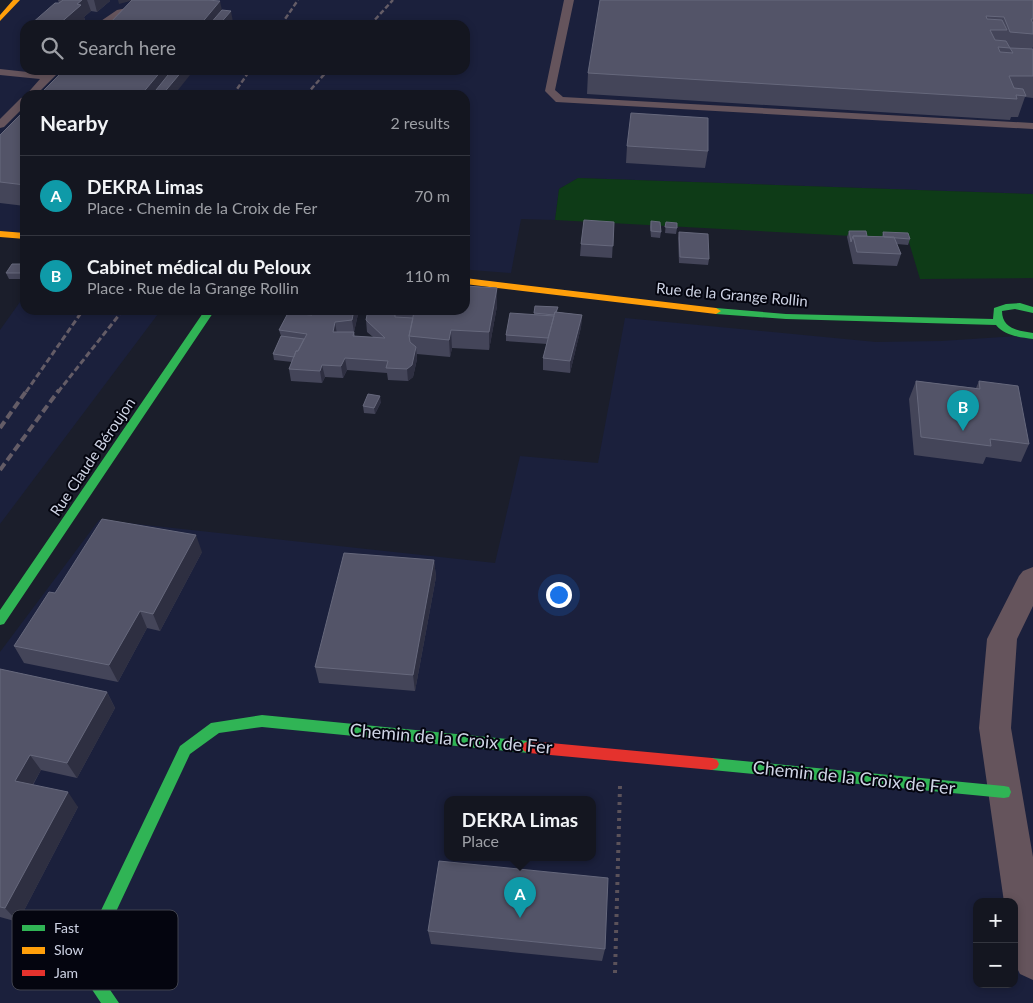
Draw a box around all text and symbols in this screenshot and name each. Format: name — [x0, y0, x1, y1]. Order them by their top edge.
search box — [20, 20, 470, 75]
icon: search — [38, 34, 66, 62]
text: Search here — [78, 36, 176, 59]
text: Nearby — [40, 110, 108, 135]
text: 2 results — [390, 113, 450, 132]
text: DEKRA Limas — [87, 175, 203, 198]
text: A — [50, 186, 62, 205]
text: 70 m — [414, 186, 450, 205]
text: Place · Chemin de la Croix de Fer — [87, 198, 317, 217]
text: Cabinet médical du Peloux — [87, 255, 311, 278]
text: B — [51, 266, 61, 285]
text: 110 m — [405, 266, 450, 285]
text: Place · Rue de la Grange Rollin — [87, 278, 299, 297]
street label: Rue de la Grange Rollin — [656, 278, 809, 310]
pin: B — [947, 390, 979, 431]
street label: Rue Claude Béroujon — [46, 394, 138, 519]
your location — [546, 582, 572, 608]
street label: Chemin de la Croix de Fer — [349, 718, 554, 758]
street label: Chemin de la Croix de Fer — [752, 755, 957, 799]
popup — [444, 796, 596, 861]
text: DEKRA Limas — [462, 808, 578, 831]
text: Place — [462, 831, 499, 850]
pin: A — [504, 877, 536, 918]
map controls — [973, 898, 1018, 988]
button: + — [973, 898, 1018, 943]
legend — [12, 910, 178, 990]
text: Fast — [54, 919, 79, 936]
text: Slow — [54, 941, 84, 958]
button: − — [973, 943, 1018, 988]
text: Jam — [54, 964, 78, 981]

